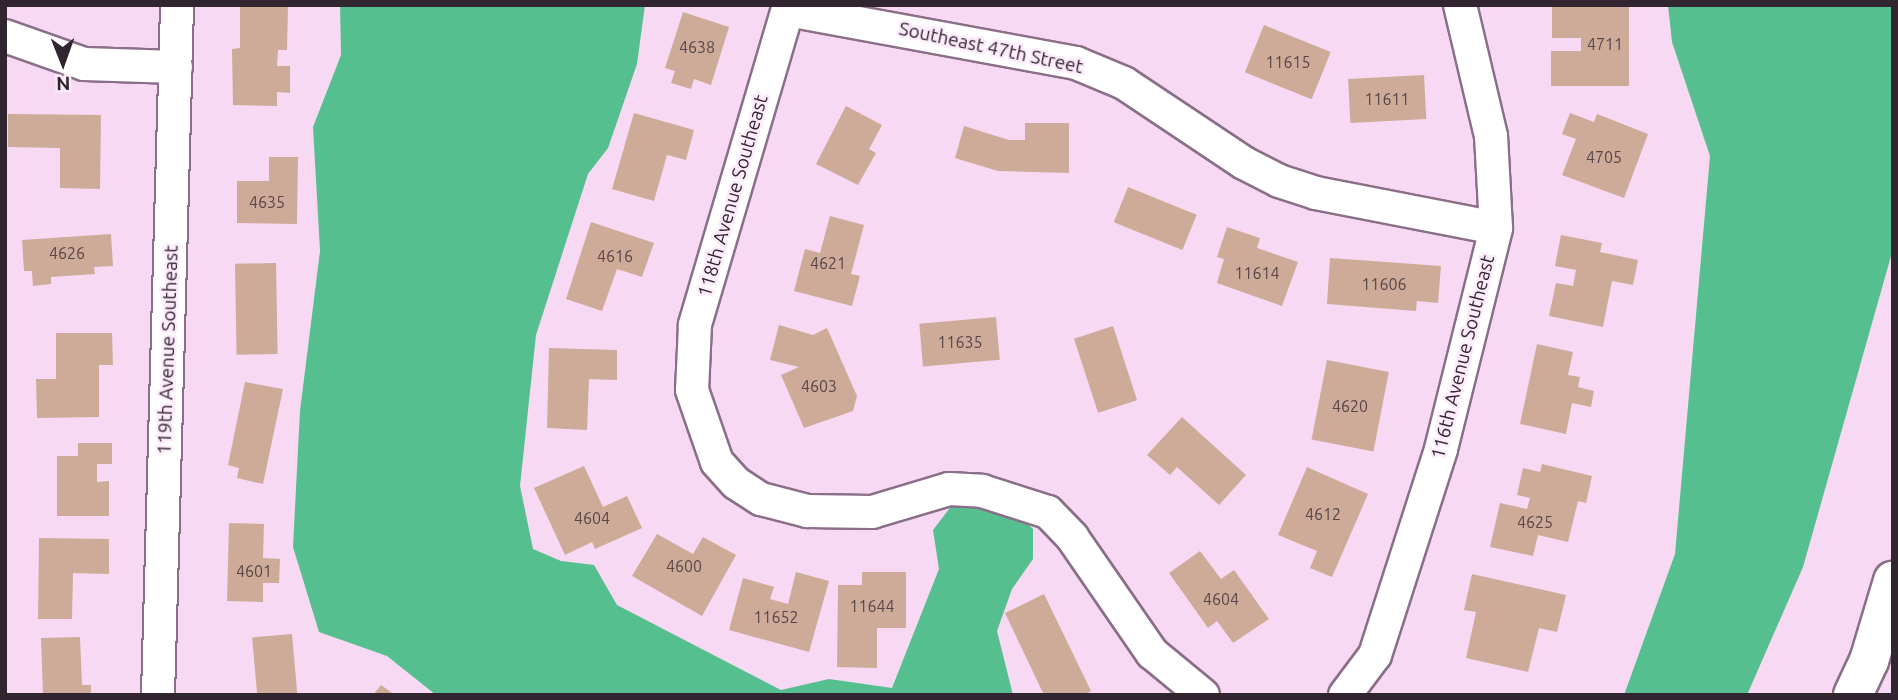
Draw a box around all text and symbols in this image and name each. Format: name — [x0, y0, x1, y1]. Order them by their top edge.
street label: Southeast 47th Street — [897, 17, 1085, 79]
north arrow — [28, 28, 98, 98]
house number: 4711 — [1587, 34, 1623, 54]
house number: 4638 — [679, 37, 715, 57]
house number: 11615 — [1265, 52, 1311, 72]
text: N — [56, 73, 71, 95]
house number: 11611 — [1364, 89, 1410, 109]
street label: 118th Avenue Southeast — [693, 92, 773, 300]
house number: 4705 — [1586, 147, 1622, 167]
house number: 4635 — [249, 192, 285, 212]
house number: 4626 — [49, 243, 85, 263]
street label: 119th Avenue Southeast — [153, 245, 183, 455]
house number: 4616 — [597, 246, 633, 266]
house number: 4621 — [810, 253, 846, 273]
street label: 116th Avenue Southeast — [1427, 253, 1499, 461]
house number: 11614 — [1234, 263, 1280, 283]
house number: 11606 — [1361, 274, 1407, 294]
house number: 11635 — [937, 332, 983, 352]
house number: 4603 — [801, 376, 837, 396]
house number: 4620 — [1332, 396, 1368, 416]
house number: 4612 — [1305, 504, 1341, 524]
house number: 4604 — [574, 508, 610, 528]
house number: 4625 — [1517, 512, 1553, 532]
house number: 4600 — [666, 556, 702, 576]
house number: 4601 — [236, 561, 272, 581]
house number: 4604 — [1203, 589, 1239, 609]
house number: 11644 — [849, 596, 895, 616]
house number: 11652 — [753, 607, 799, 627]

